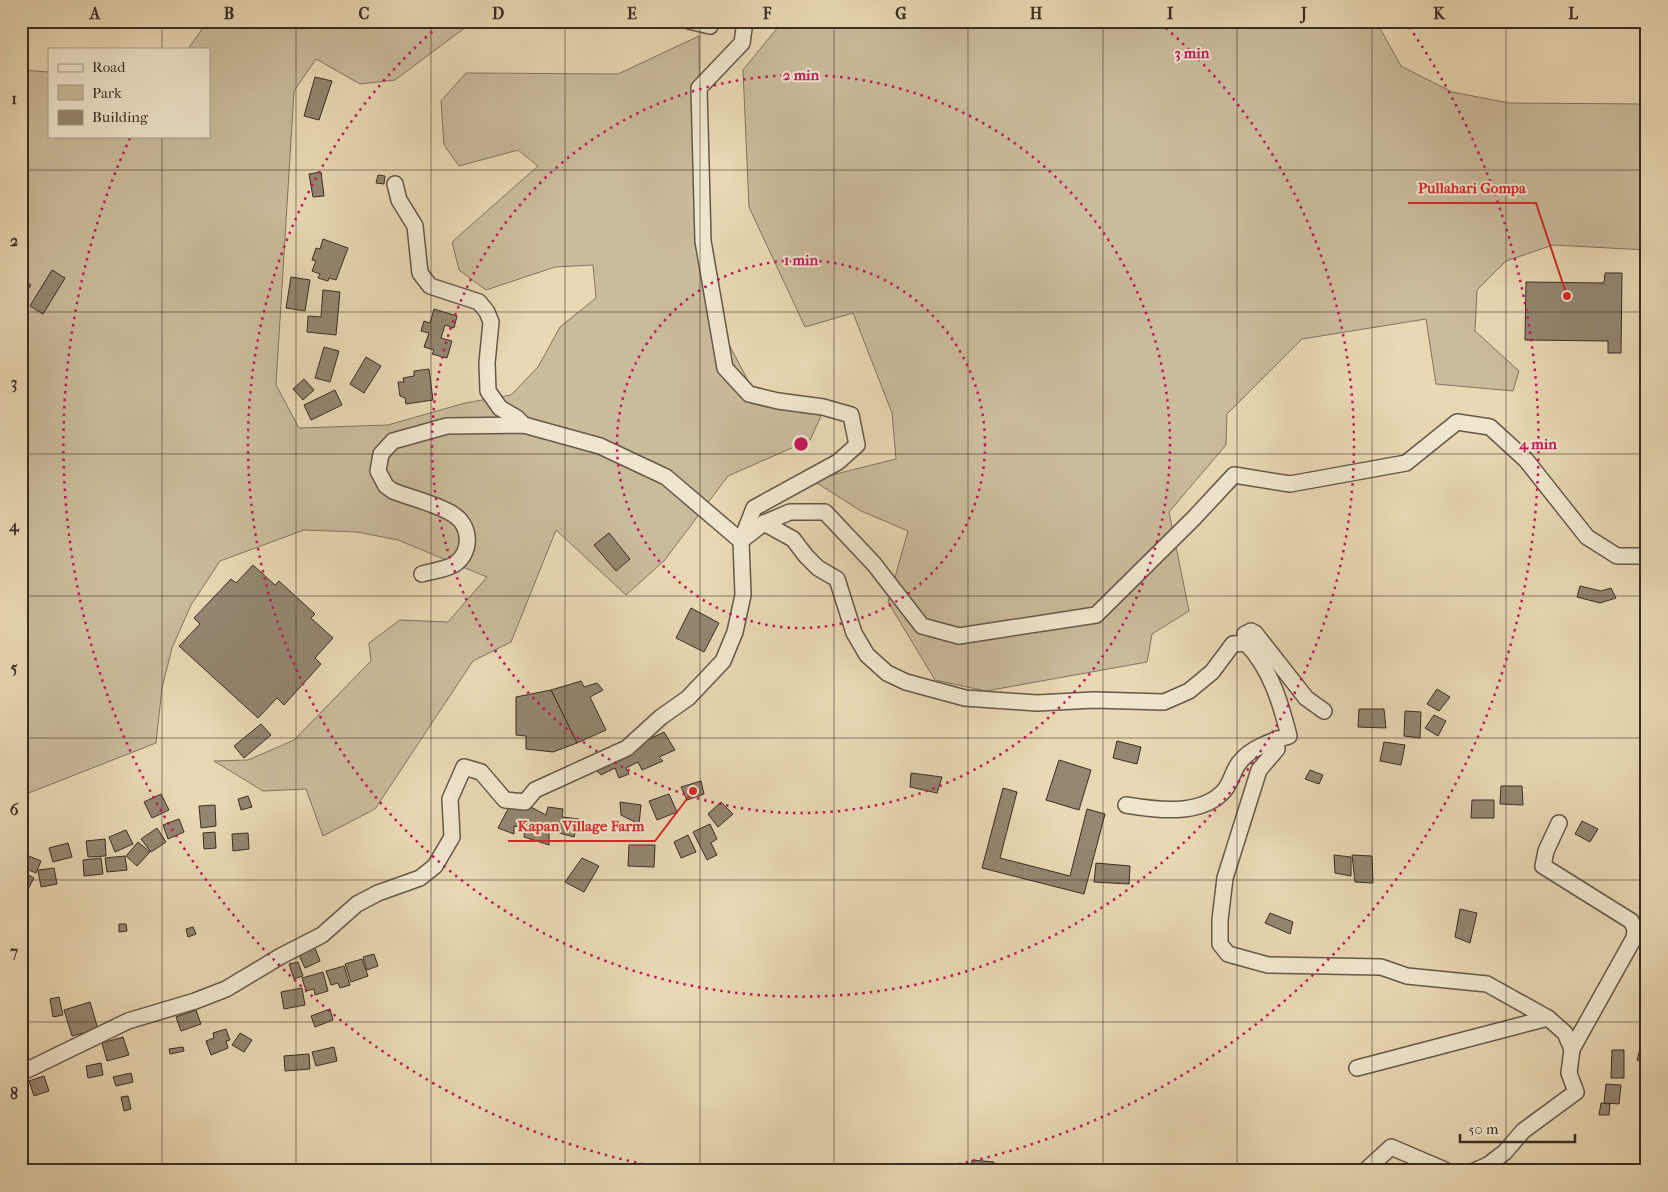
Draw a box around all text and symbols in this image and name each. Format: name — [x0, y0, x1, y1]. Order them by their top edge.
text: A — [89, 4, 101, 23]
text: B — [224, 4, 234, 23]
text: C — [359, 4, 370, 23]
text: D — [492, 4, 504, 23]
text: E — [627, 4, 637, 23]
text: F — [762, 4, 772, 23]
text: G — [895, 4, 907, 23]
text: H — [1030, 4, 1043, 23]
text: I — [1167, 4, 1174, 23]
text: J — [1299, 4, 1307, 24]
text: K — [1433, 4, 1446, 23]
text: L — [1568, 4, 1578, 23]
text: 3 min — [1175, 44, 1210, 62]
legend — [48, 48, 210, 138]
text: Road — [92, 58, 126, 76]
text: 2 min — [783, 66, 820, 84]
text: Park — [92, 84, 122, 102]
text: 1 — [11, 89, 17, 108]
text: Building — [92, 108, 149, 126]
callout: Pullahari Gompa — [1408, 173, 1536, 203]
text: Pullahari Gompa — [1418, 179, 1527, 197]
text: 2 — [10, 231, 18, 250]
text: 1 min — [784, 251, 818, 269]
text: 3 — [11, 373, 17, 393]
centre of rings — [792, 435, 810, 453]
text: 4 min — [1518, 435, 1557, 453]
text: 4 — [8, 516, 20, 536]
text: 5 — [11, 658, 18, 677]
text: 6 — [10, 800, 19, 819]
callout: Kapan Village Farm — [508, 811, 655, 841]
text: Kapan Village Farm — [518, 817, 645, 835]
text: 7 — [9, 942, 18, 961]
text: 8 — [10, 1084, 18, 1103]
scale bar — [1460, 1112, 1576, 1144]
text: 50 m — [1468, 1120, 1499, 1138]

